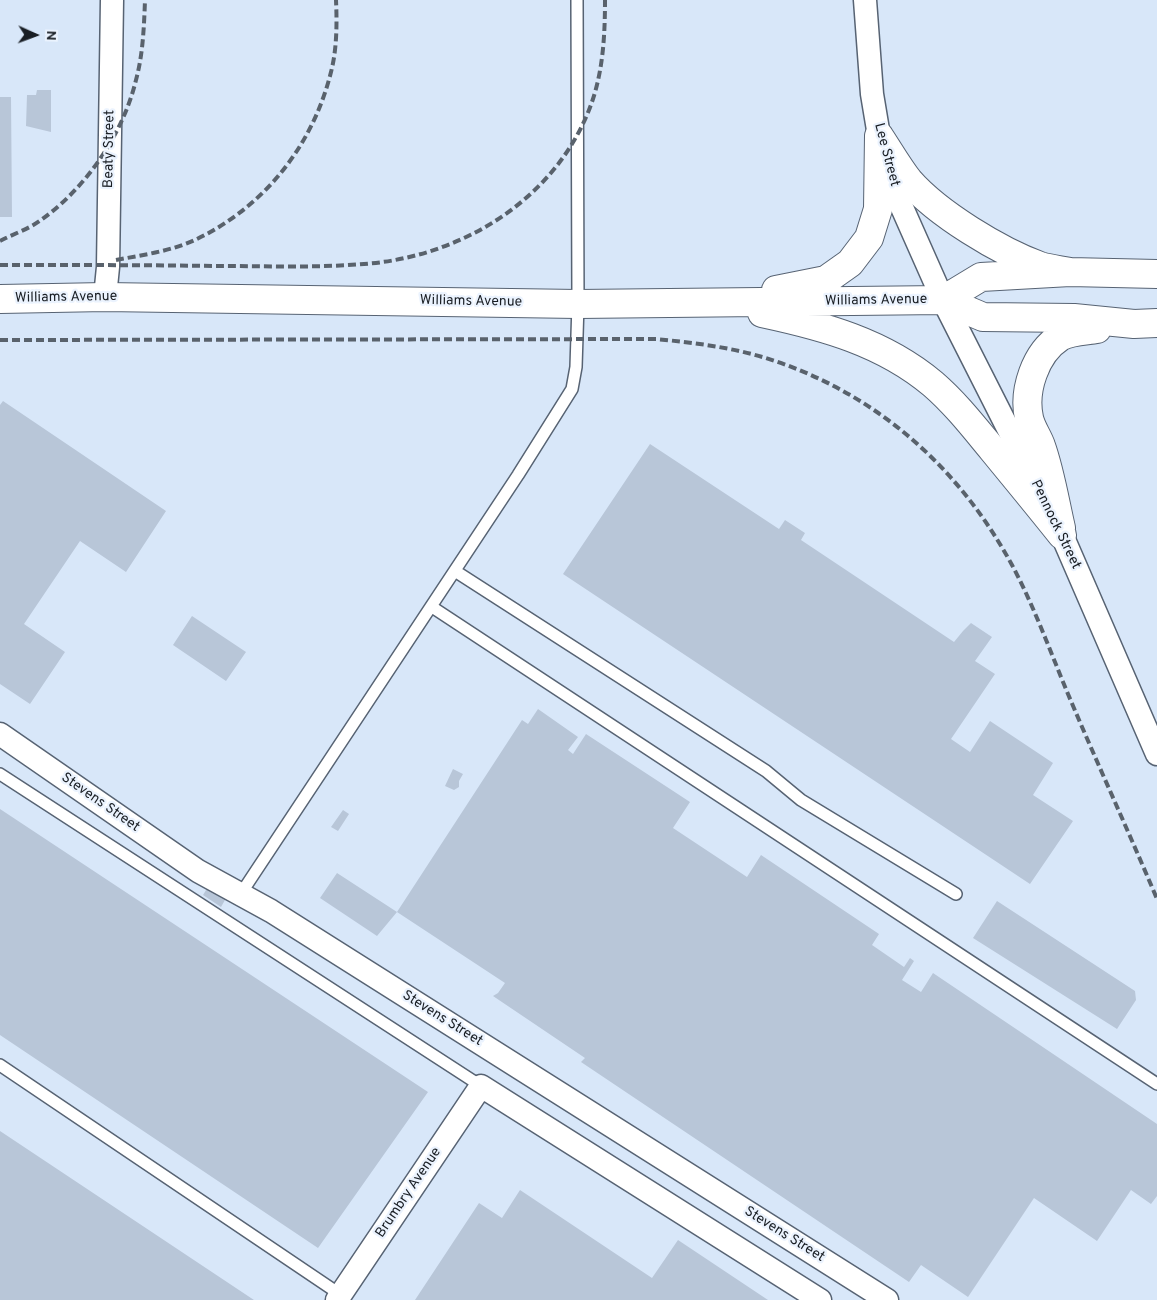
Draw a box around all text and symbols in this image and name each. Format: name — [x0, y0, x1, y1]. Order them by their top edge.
north arrow — [10, 10, 60, 60]
text: N — [42, 30, 59, 41]
street label: Beaty Street — [101, 110, 119, 188]
street label: Lee Street — [869, 121, 903, 189]
street label: Williams Avenue — [15, 289, 117, 307]
street label: Williams Avenue — [825, 292, 927, 310]
street label: Williams Avenue — [420, 293, 522, 311]
street label: Pennock Street — [1026, 478, 1084, 572]
street label: Stevens Street — [58, 770, 142, 836]
street label: Stevens Street — [399, 988, 485, 1050]
street label: Brumbry Avenue — [373, 1145, 445, 1241]
street label: Stevens Street — [741, 1204, 827, 1266]

